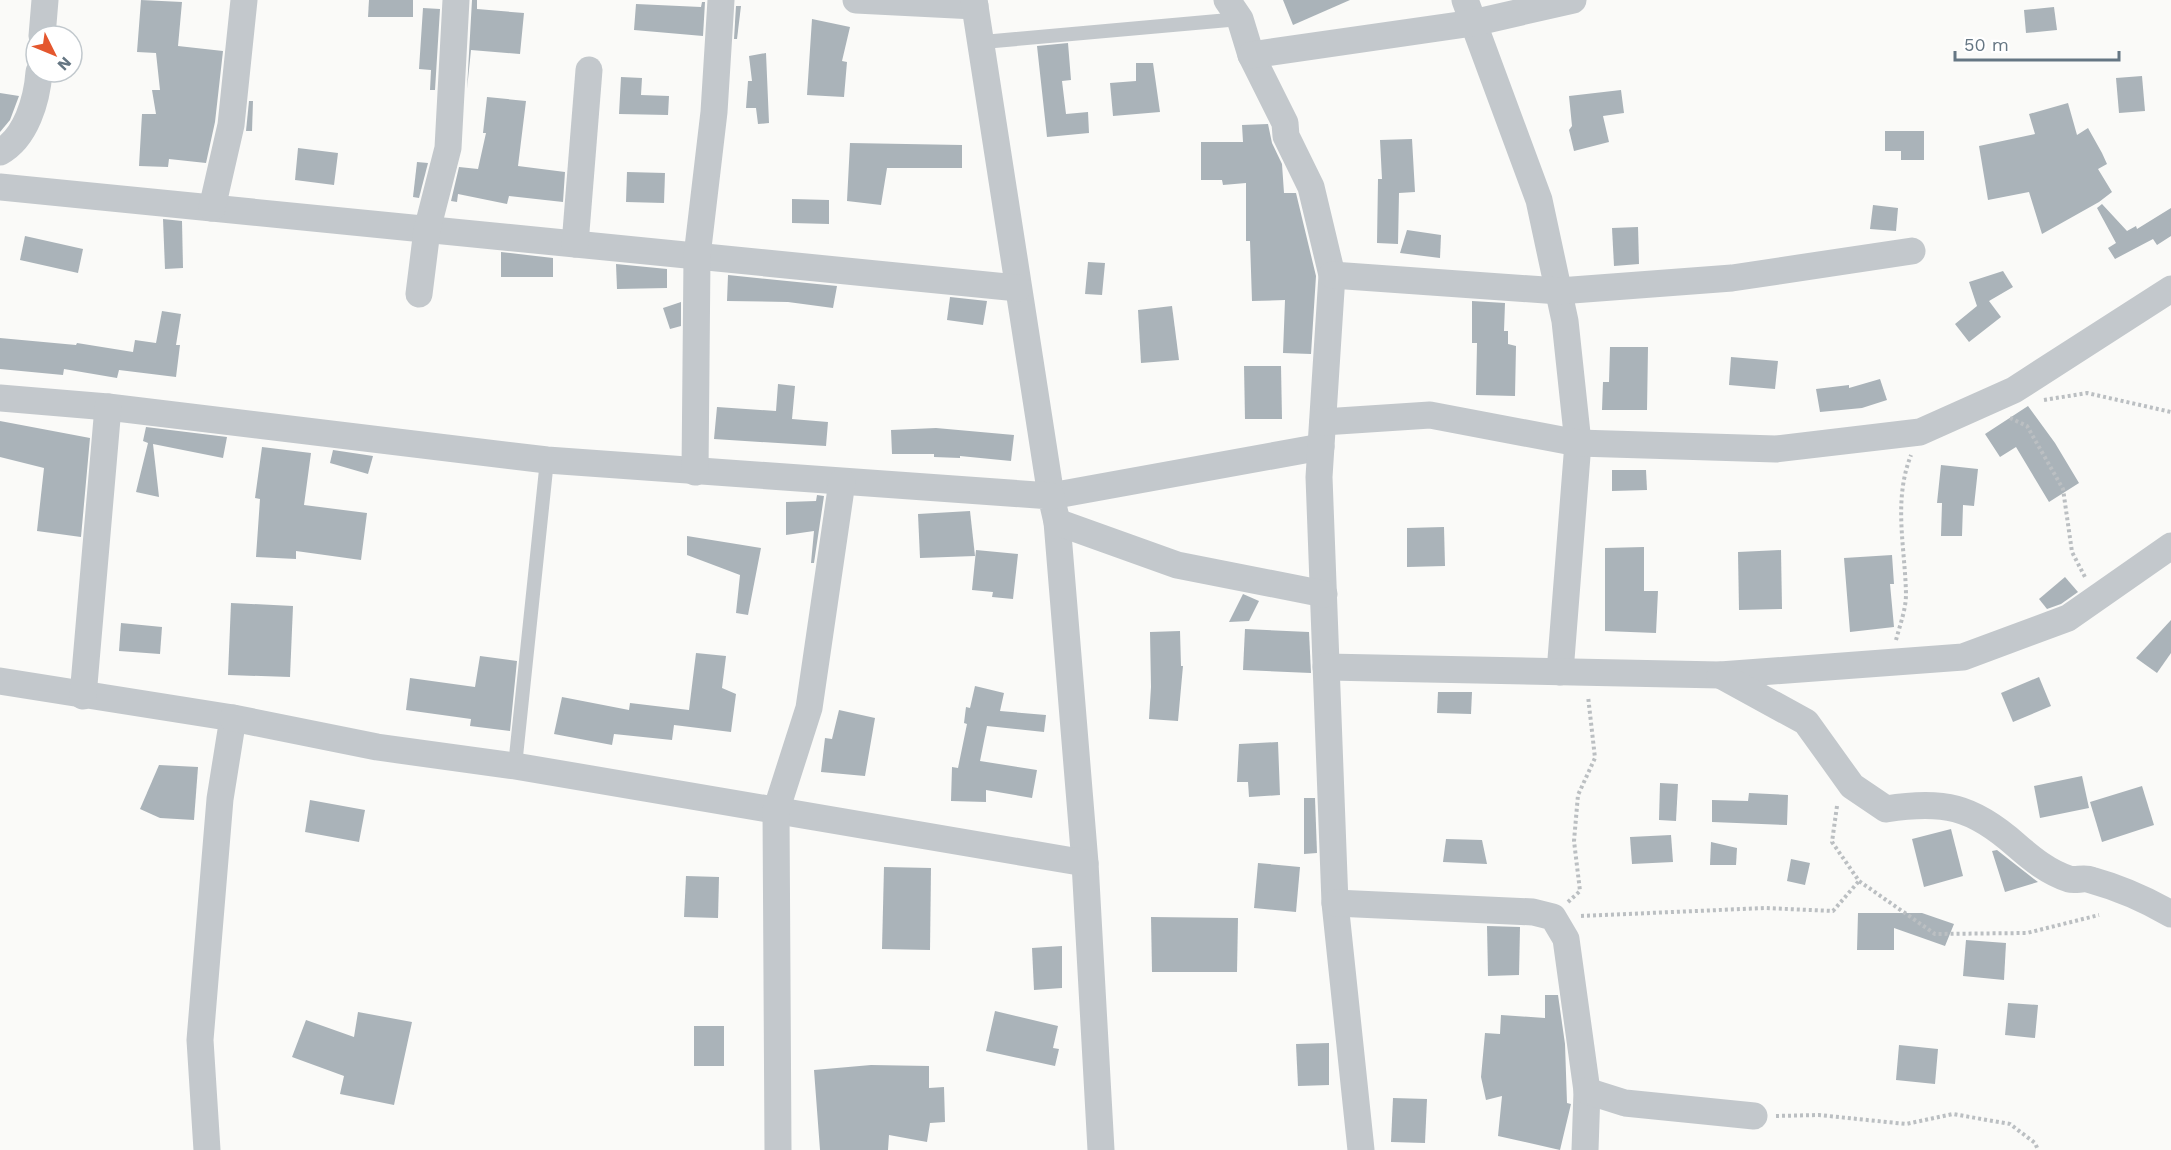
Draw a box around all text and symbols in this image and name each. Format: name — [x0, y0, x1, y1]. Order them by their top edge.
north arrow — [24, 24, 84, 84]
scale bar — [1955, 24, 2118, 62]
text: 50 m — [1964, 34, 2009, 55]
text: N — [54, 53, 76, 75]

